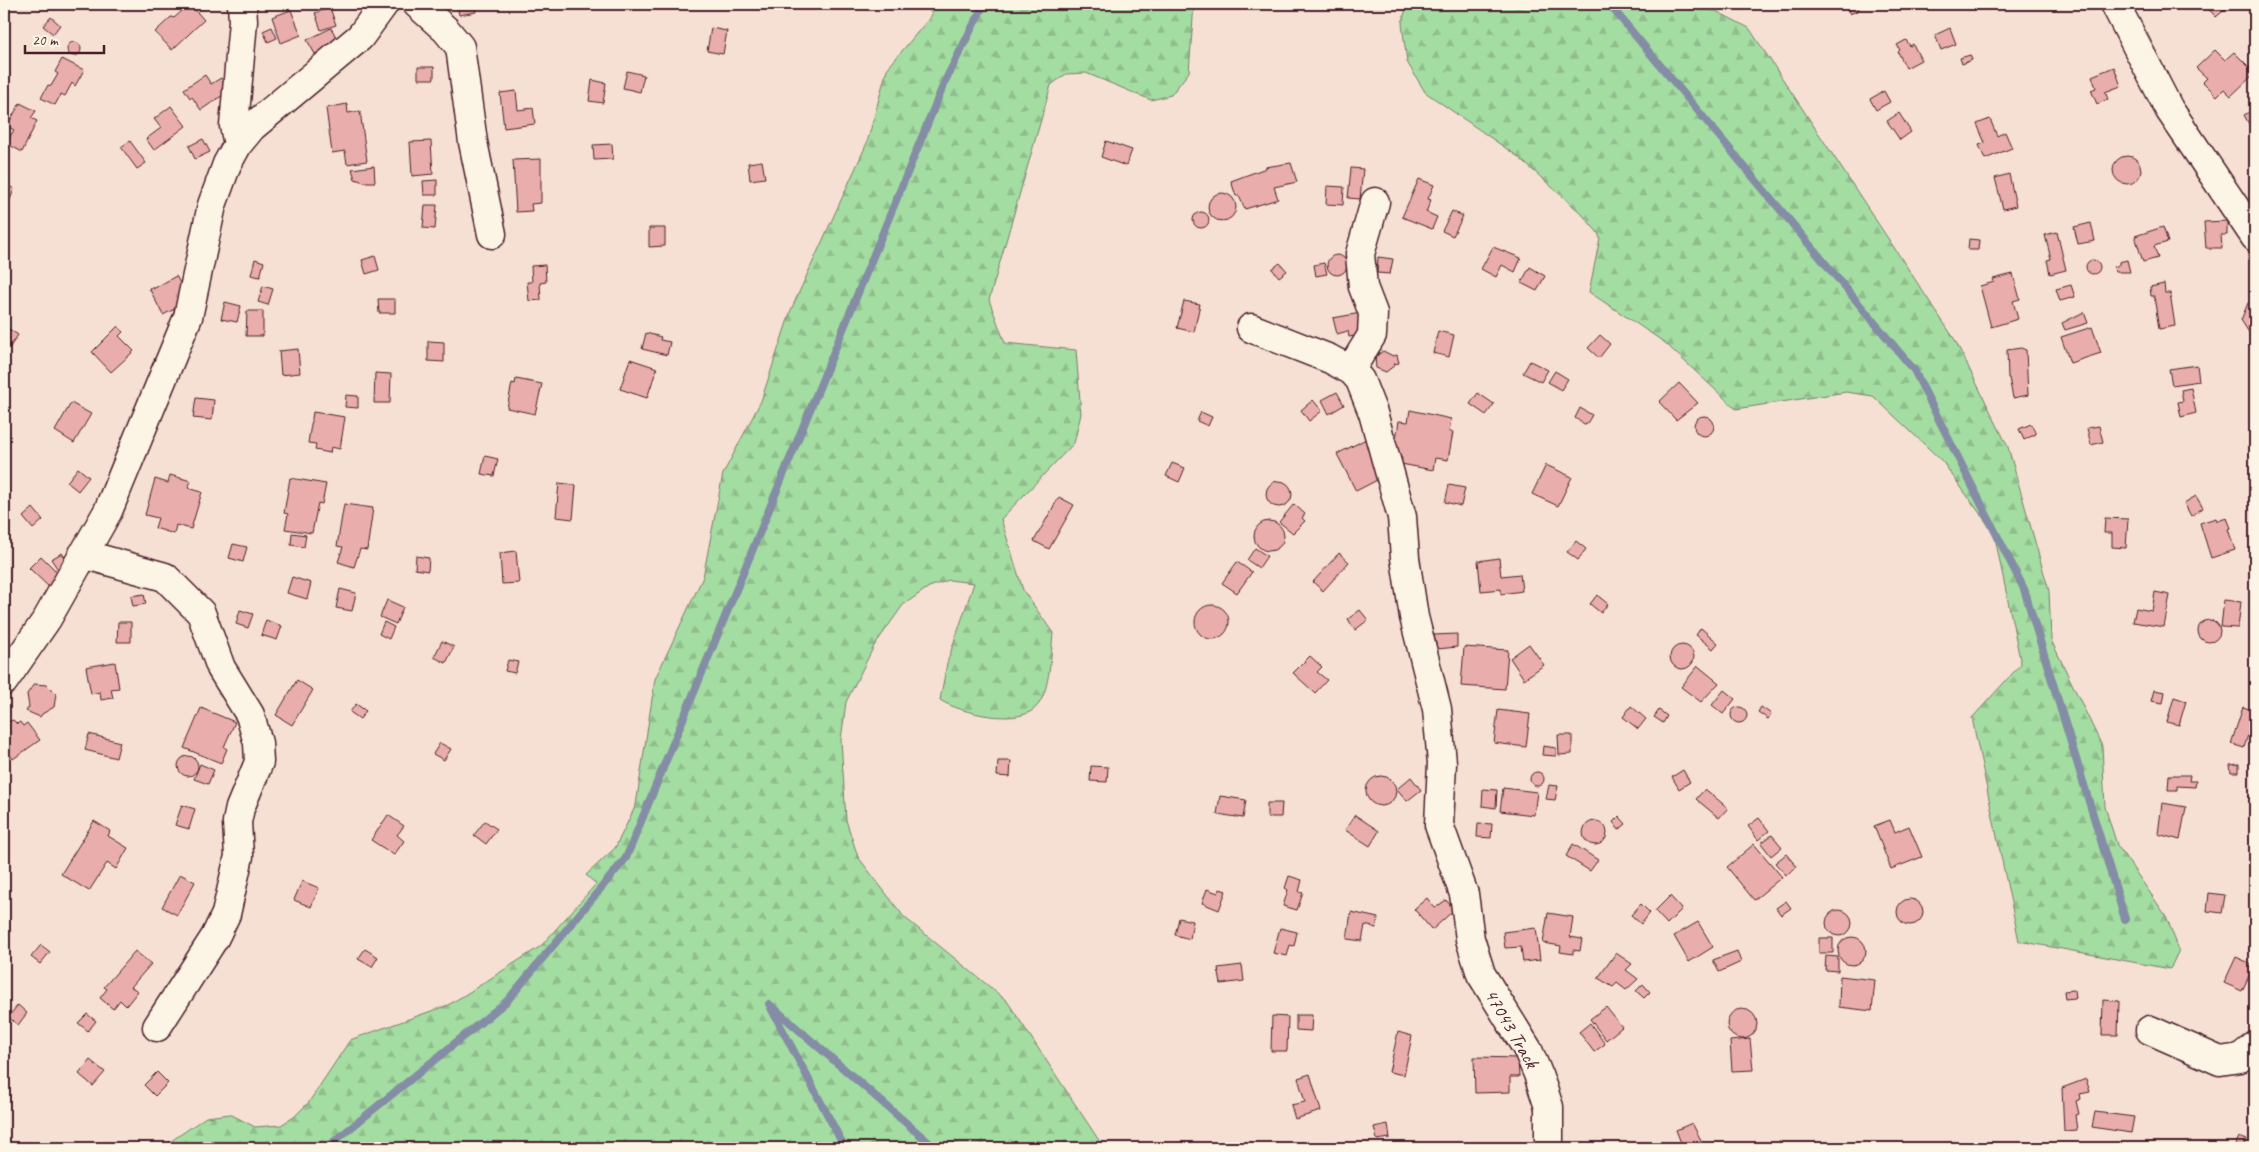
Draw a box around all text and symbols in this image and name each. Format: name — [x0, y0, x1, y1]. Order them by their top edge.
scale bar — [25, 22, 104, 54]
text: 20 m — [32, 31, 59, 50]
street label: 47043 Track — [1479, 984, 1545, 1074]

